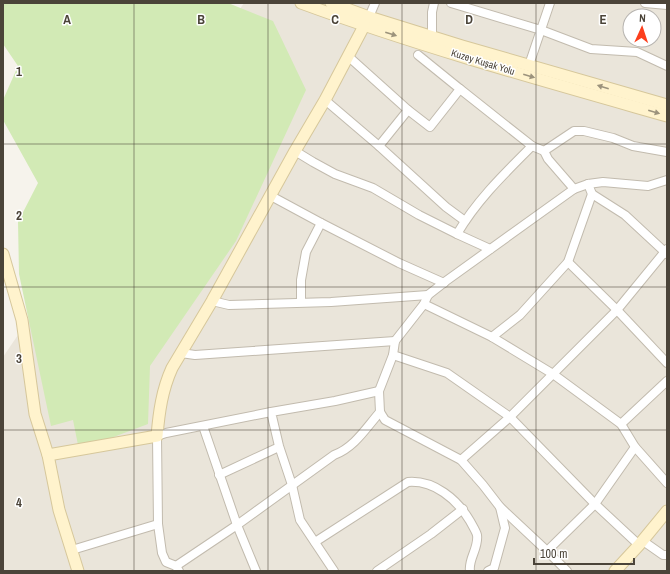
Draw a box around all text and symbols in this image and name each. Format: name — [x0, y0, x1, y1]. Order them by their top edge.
north arrow — [622, 8, 662, 48]
text: A — [63, 11, 71, 28]
text: B — [197, 11, 205, 28]
text: C — [331, 11, 339, 28]
text: D — [465, 11, 473, 28]
text: E — [599, 11, 607, 28]
text: N — [639, 11, 646, 25]
one-way arrow — [385, 31, 397, 37]
street label: Kuzey Kuşak Yolu — [450, 46, 516, 78]
text: 1 — [16, 63, 22, 80]
one-way arrow — [523, 73, 535, 79]
one-way arrow — [596, 84, 608, 90]
one-way arrow — [648, 109, 660, 115]
text: 2 — [16, 207, 22, 224]
text: 3 — [16, 350, 22, 367]
text: 4 — [16, 494, 22, 511]
scale bar — [534, 540, 634, 566]
text: 100 m — [540, 546, 567, 562]

